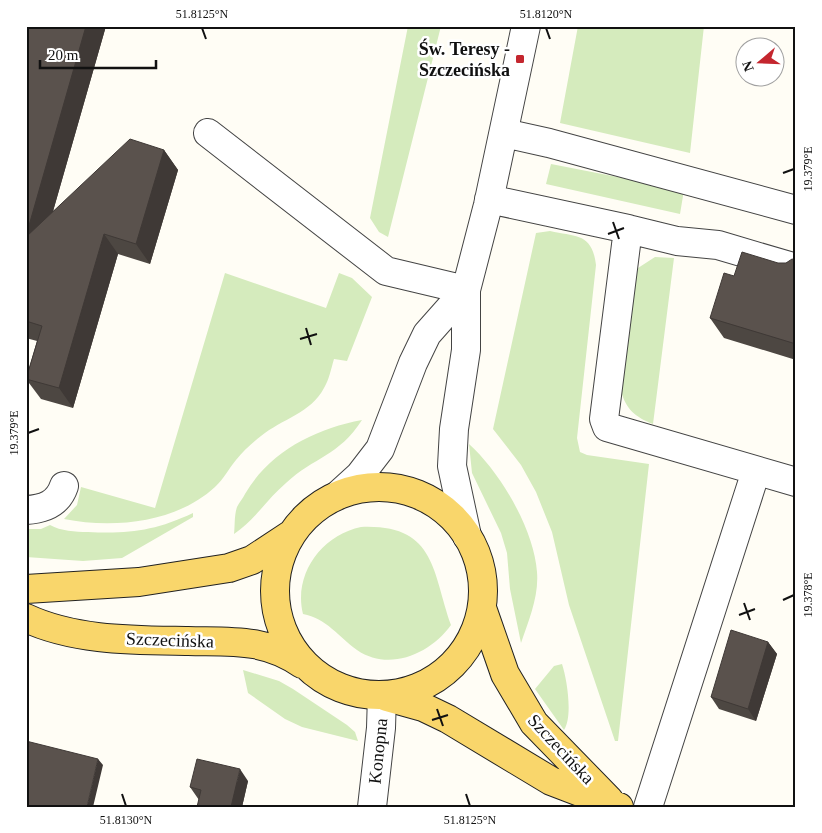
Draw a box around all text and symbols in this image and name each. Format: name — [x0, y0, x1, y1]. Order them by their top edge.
text: 51.8125°N — [176, 7, 229, 21]
text: 51.8120°N — [520, 7, 573, 21]
scale bar — [40, 38, 156, 70]
place label: Św. Teresy - Szczecińska — [419, 38, 510, 80]
north arrow — [734, 38, 784, 88]
text: 20 m — [48, 47, 79, 63]
marker: Św. Teresy - Szczecińska — [514, 53, 526, 65]
text: N — [739, 59, 757, 73]
text: 19.379°E — [801, 146, 815, 192]
text: 19.379°E — [7, 410, 21, 456]
text: 19.378°E — [801, 572, 815, 618]
street label: Szczecińska — [126, 628, 214, 652]
street label: Szczecińska — [524, 710, 598, 788]
street label: Konopna — [365, 717, 391, 785]
text: 51.8130°N — [100, 813, 153, 827]
text: 51.8125°N — [444, 813, 497, 827]

